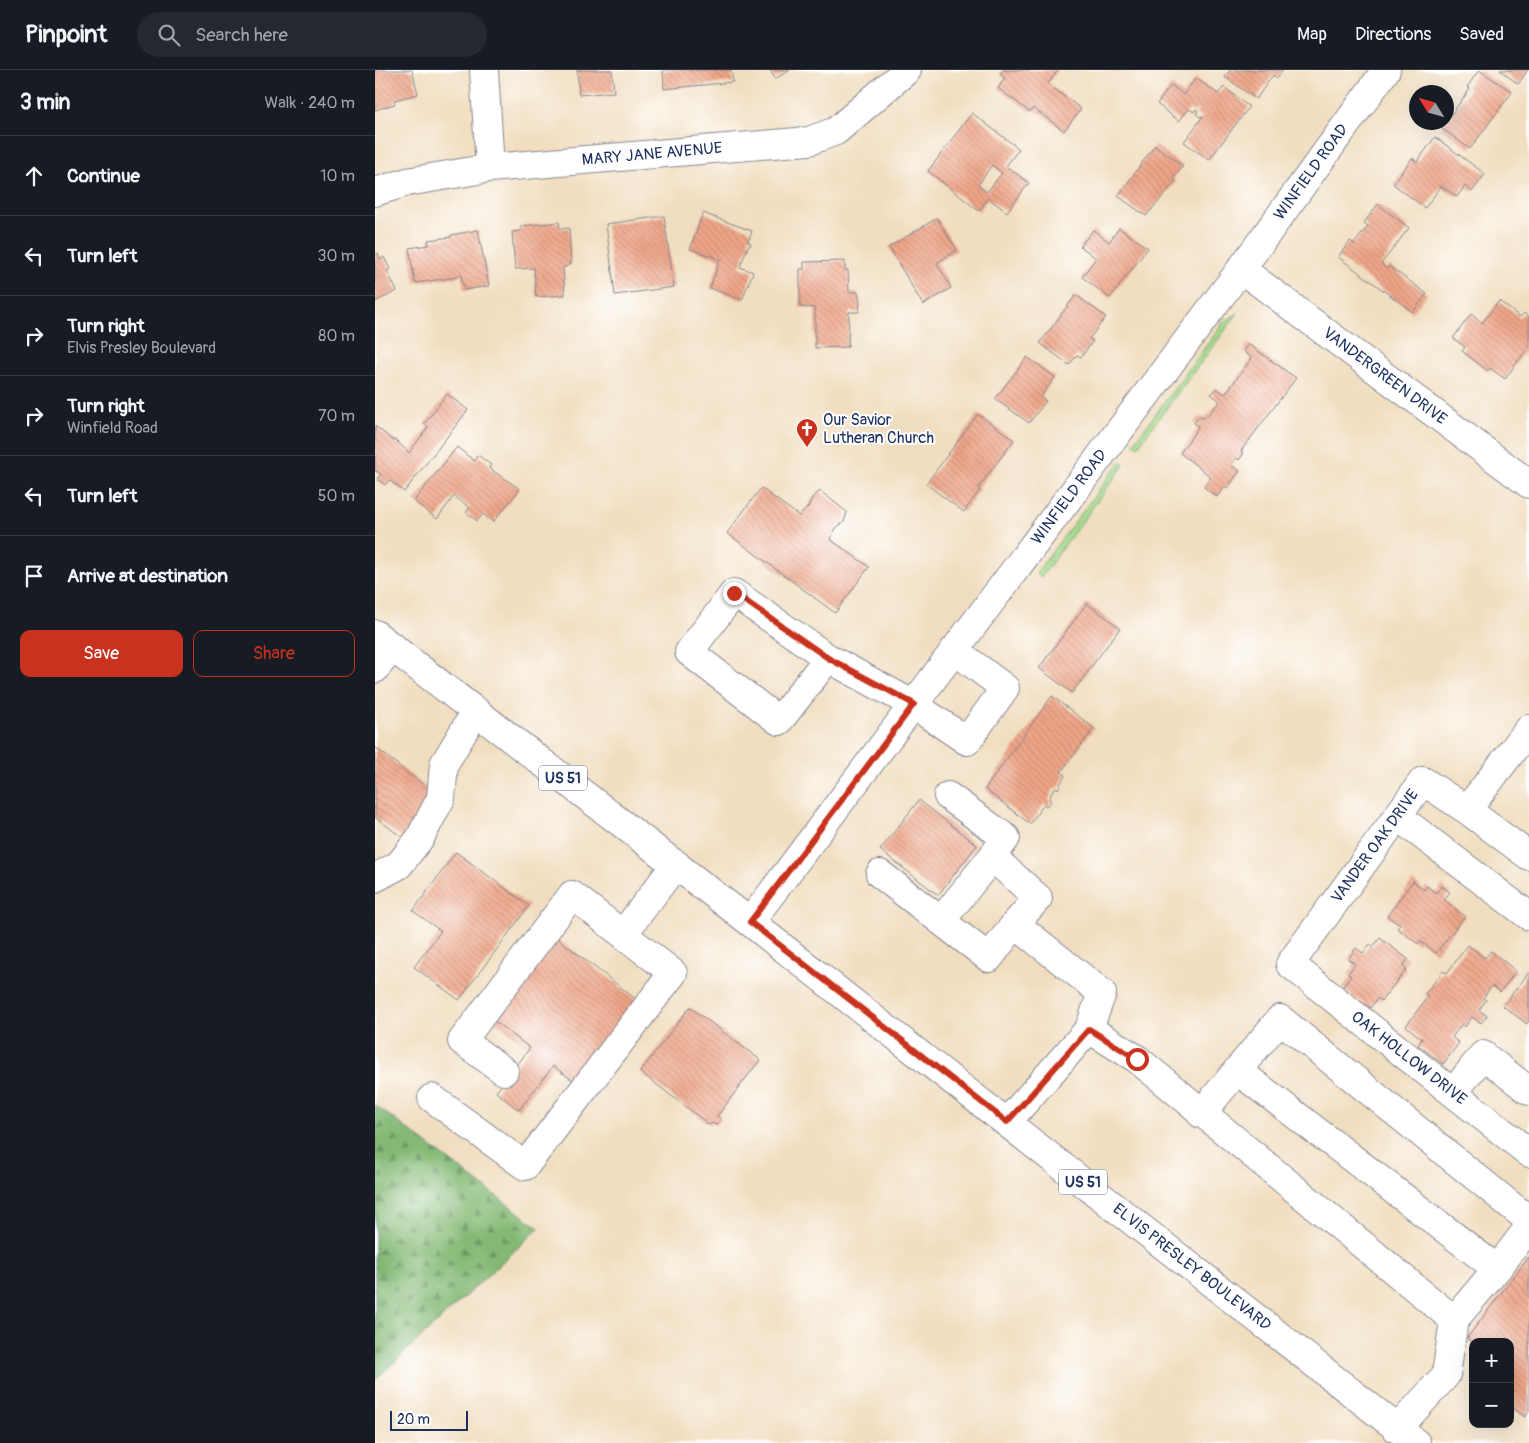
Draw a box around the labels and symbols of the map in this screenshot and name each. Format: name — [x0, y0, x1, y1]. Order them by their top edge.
north arrow — [1409, 85, 1454, 130]
street label: WINFIELD ROAD — [1269, 120, 1353, 224]
street label: MARY JANE AVENUE — [581, 138, 723, 170]
street label: VANDERGREEN DRIVE — [1319, 323, 1451, 429]
place label: Our Savior Lutheran Church — [823, 410, 934, 448]
church icon: Our Savior Lutheran Church — [795, 417, 819, 448]
street label: WINFIELD ROAD — [1027, 446, 1111, 548]
route end — [723, 582, 746, 605]
road number: US 51 — [539, 766, 587, 790]
street label: VANDER OAK DRIVE — [1327, 785, 1423, 907]
street label: OAK HOLLOW DRIVE — [1347, 1007, 1471, 1109]
route start — [1126, 1048, 1149, 1071]
road number: US 51 — [1059, 1170, 1107, 1194]
street label: ELVIS PRESLEY BOULEVARD — [1109, 1199, 1275, 1335]
scale bar — [390, 1408, 467, 1431]

